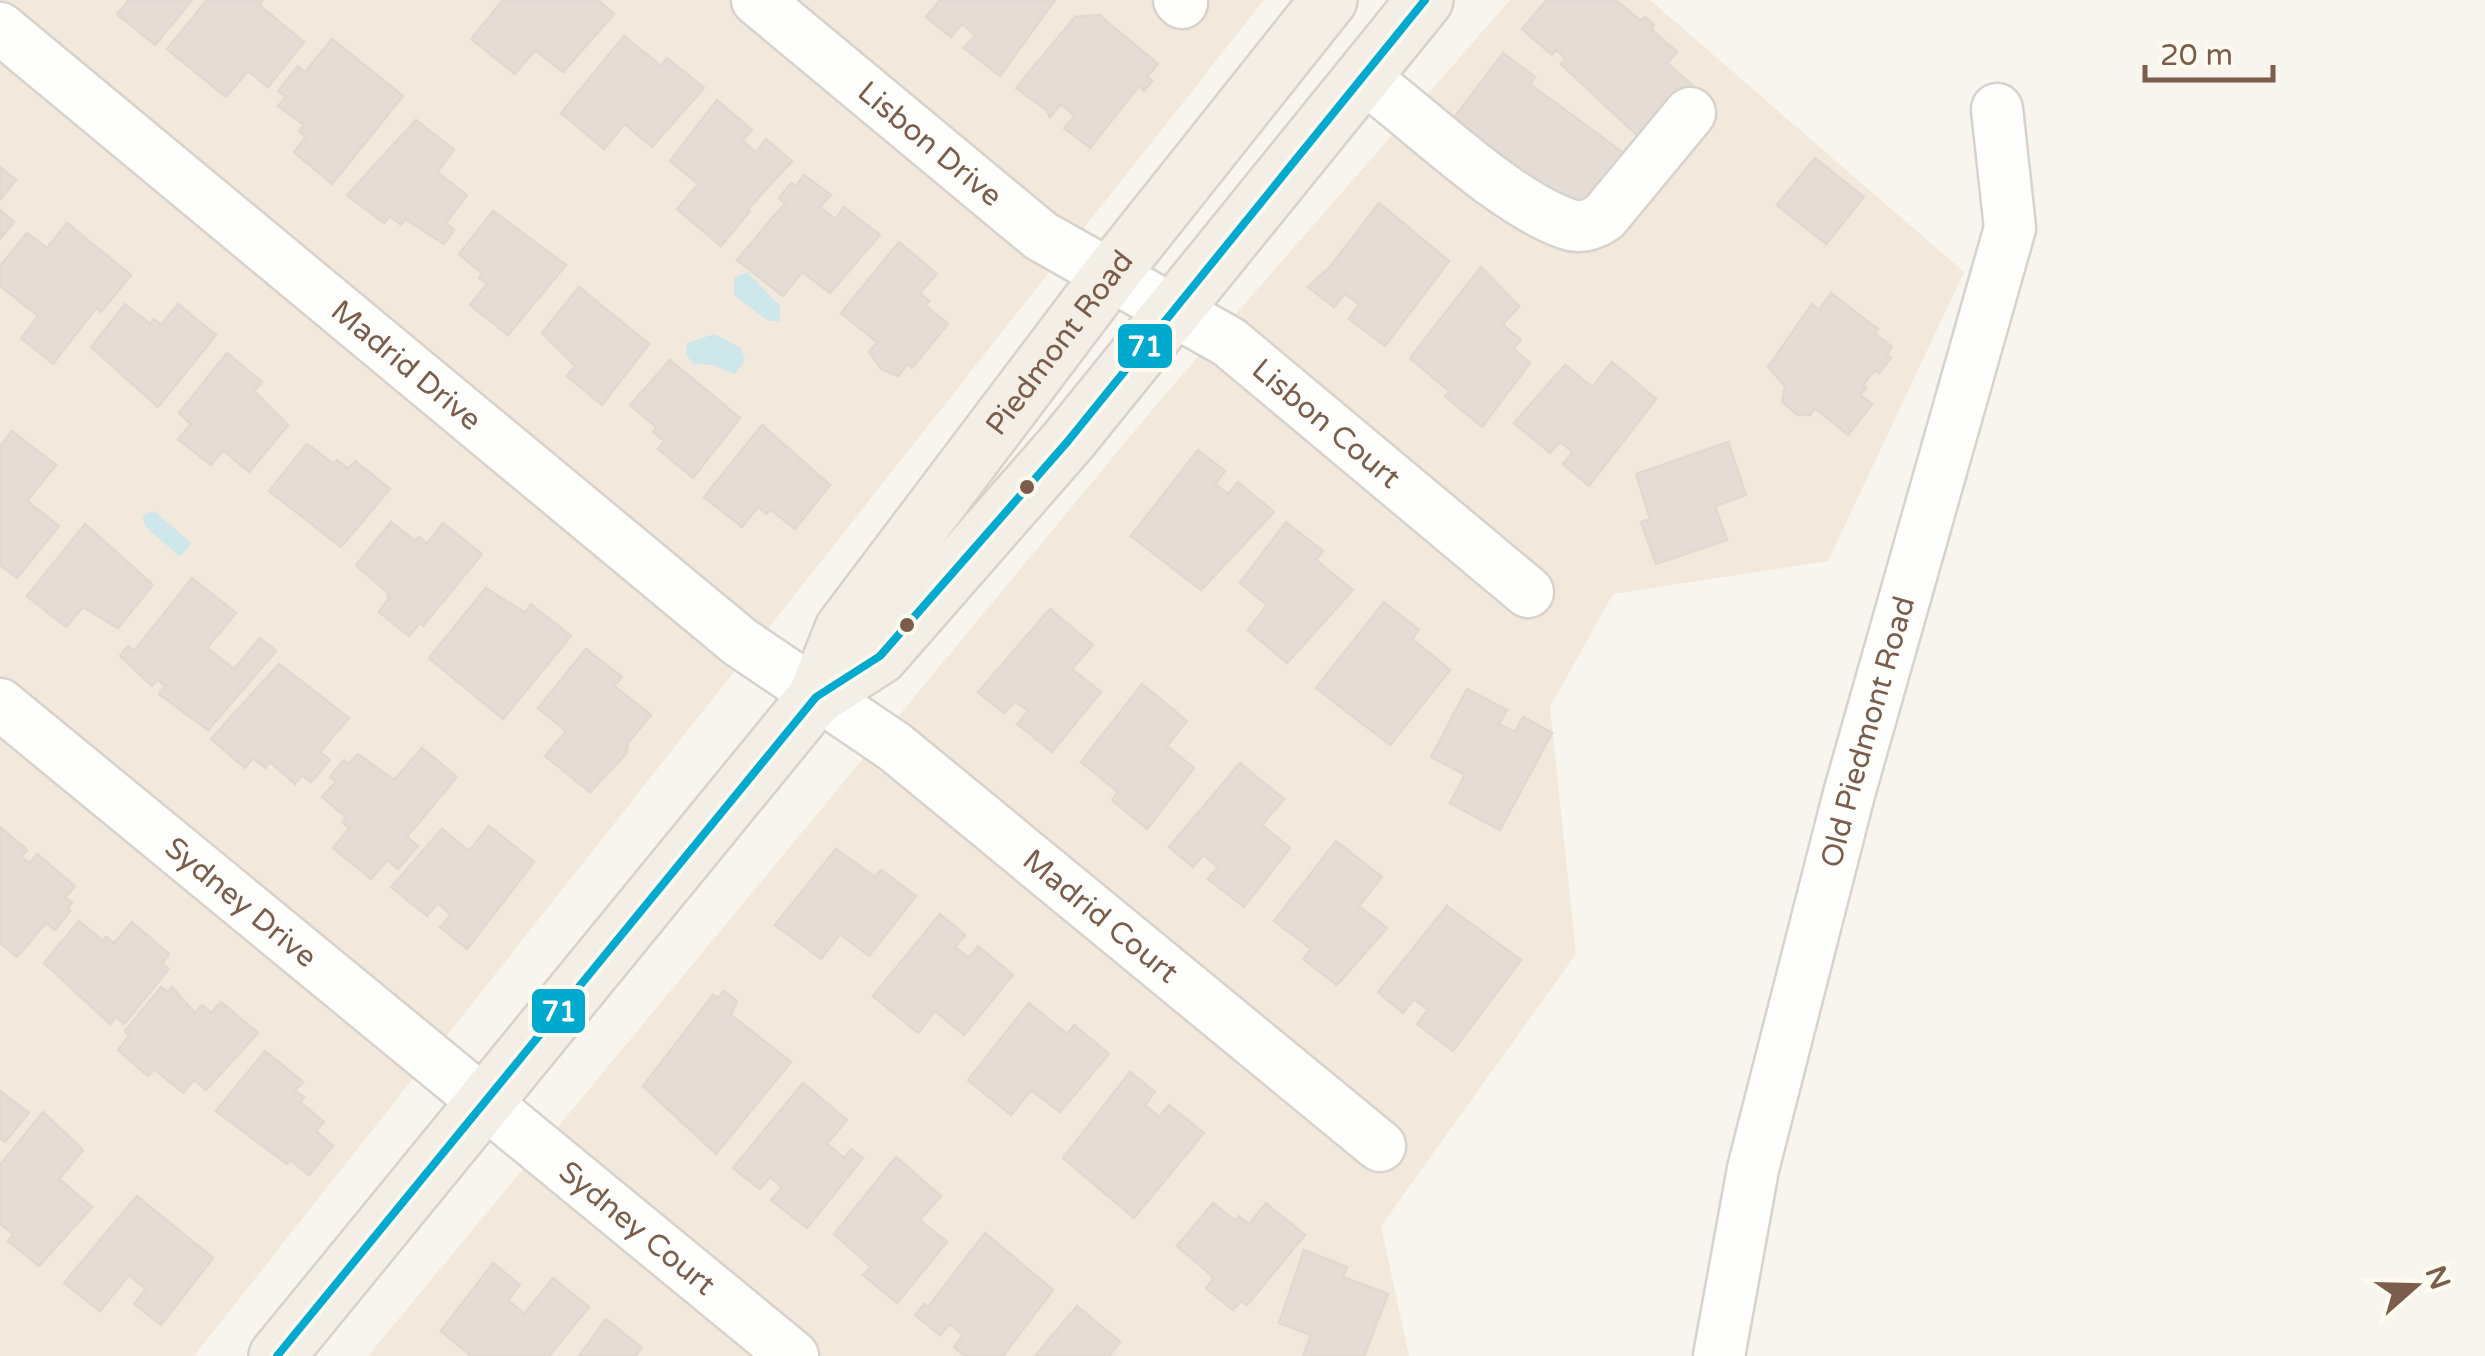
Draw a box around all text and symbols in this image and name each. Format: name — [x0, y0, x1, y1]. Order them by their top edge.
scale bar — [2145, 20, 2272, 82]
text: 20 m — [2160, 37, 2233, 74]
street label: Lisbon Drive — [850, 74, 1009, 215]
street label: Piedmont Road — [978, 243, 1141, 443]
street label: Madrid Drive — [323, 292, 489, 439]
line badge: 71 — [1116, 322, 1174, 370]
text: 71 — [1127, 330, 1163, 364]
street label: Lisbon Court — [1244, 351, 1408, 496]
unlabelled marker — [1017, 477, 1037, 497]
street label: Old Piedmont Road — [1813, 592, 1923, 872]
unlabelled marker — [897, 615, 917, 635]
street label: Sydney Drive — [157, 829, 324, 976]
street label: Madrid Court — [1015, 842, 1186, 991]
line badge: 71 — [530, 987, 587, 1035]
text: 71 — [541, 995, 577, 1029]
street label: Sydney Court — [551, 1153, 723, 1303]
north arrow — [2365, 1236, 2465, 1336]
text: N — [2418, 1261, 2457, 1294]

